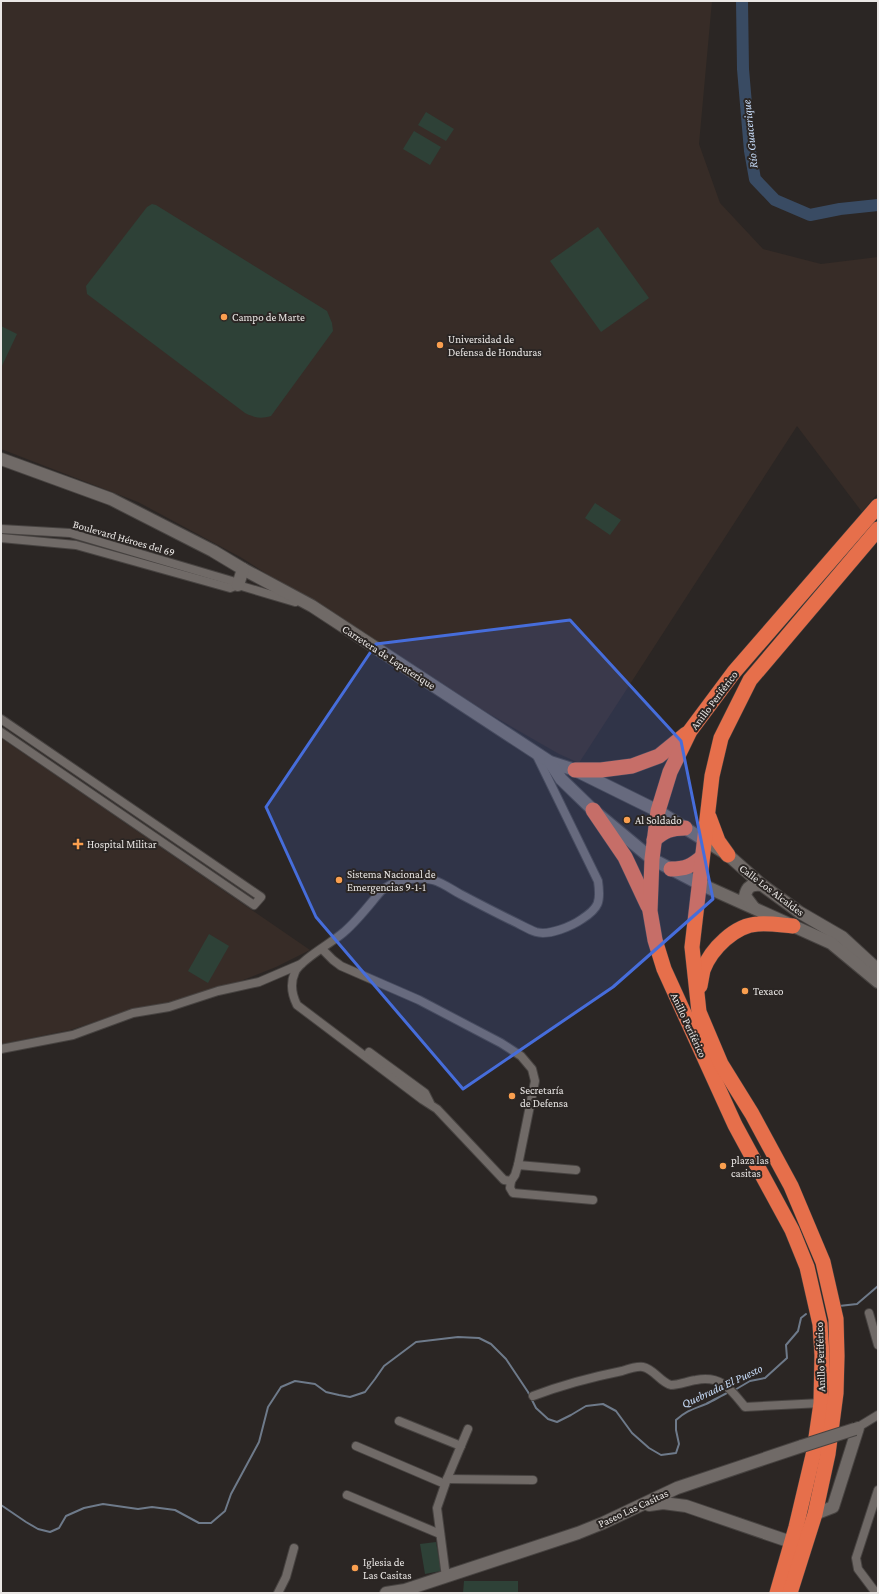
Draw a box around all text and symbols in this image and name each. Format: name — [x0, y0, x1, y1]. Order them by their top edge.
water label: Río Guacerique — [739, 99, 761, 169]
place label: Campo de Marte — [232, 311, 305, 324]
marker: Campo de Marte — [219, 312, 229, 322]
place label: Universidad de Defensa de Honduras — [448, 333, 542, 358]
marker: Universidad de Defensa de Honduras — [435, 340, 445, 350]
street label: Boulevard Héroes del 69 — [72, 518, 176, 558]
street label: Carretera de Lepaterique — [340, 622, 438, 693]
street label: Anillo Periférico — [688, 668, 740, 732]
place label: Al Soldado — [635, 814, 682, 826]
marker: Al Soldado — [622, 815, 632, 825]
marker: Hospital Militar — [72, 838, 84, 850]
place label: Hospital Militar — [87, 838, 157, 851]
street label: Calle Los Alcaldes — [737, 862, 807, 918]
place label: Sistema Nacional de Emergencias 9-1-1 — [347, 868, 436, 894]
marker: Sistema Nacional de Emergencias 9-1-1 — [334, 875, 344, 885]
place label: Texaco — [753, 985, 784, 997]
marker: Texaco — [740, 986, 750, 996]
street label: Anillo Periférico — [669, 991, 709, 1060]
place label: Secretaría de Defensa — [520, 1084, 568, 1109]
marker: Secretaría de Defensa — [507, 1091, 517, 1101]
place label: plaza las casitas — [731, 1154, 769, 1179]
marker: plaza las casitas — [718, 1161, 728, 1171]
street label: Anillo Periférico — [813, 1321, 827, 1392]
water label: Quebrada El Puesto — [679, 1361, 765, 1411]
street label: Paseo Las Casitas — [596, 1487, 670, 1529]
place label: Iglesia de Las Casitas — [363, 1556, 412, 1581]
marker: Iglesia de Las Casitas — [350, 1563, 360, 1573]

